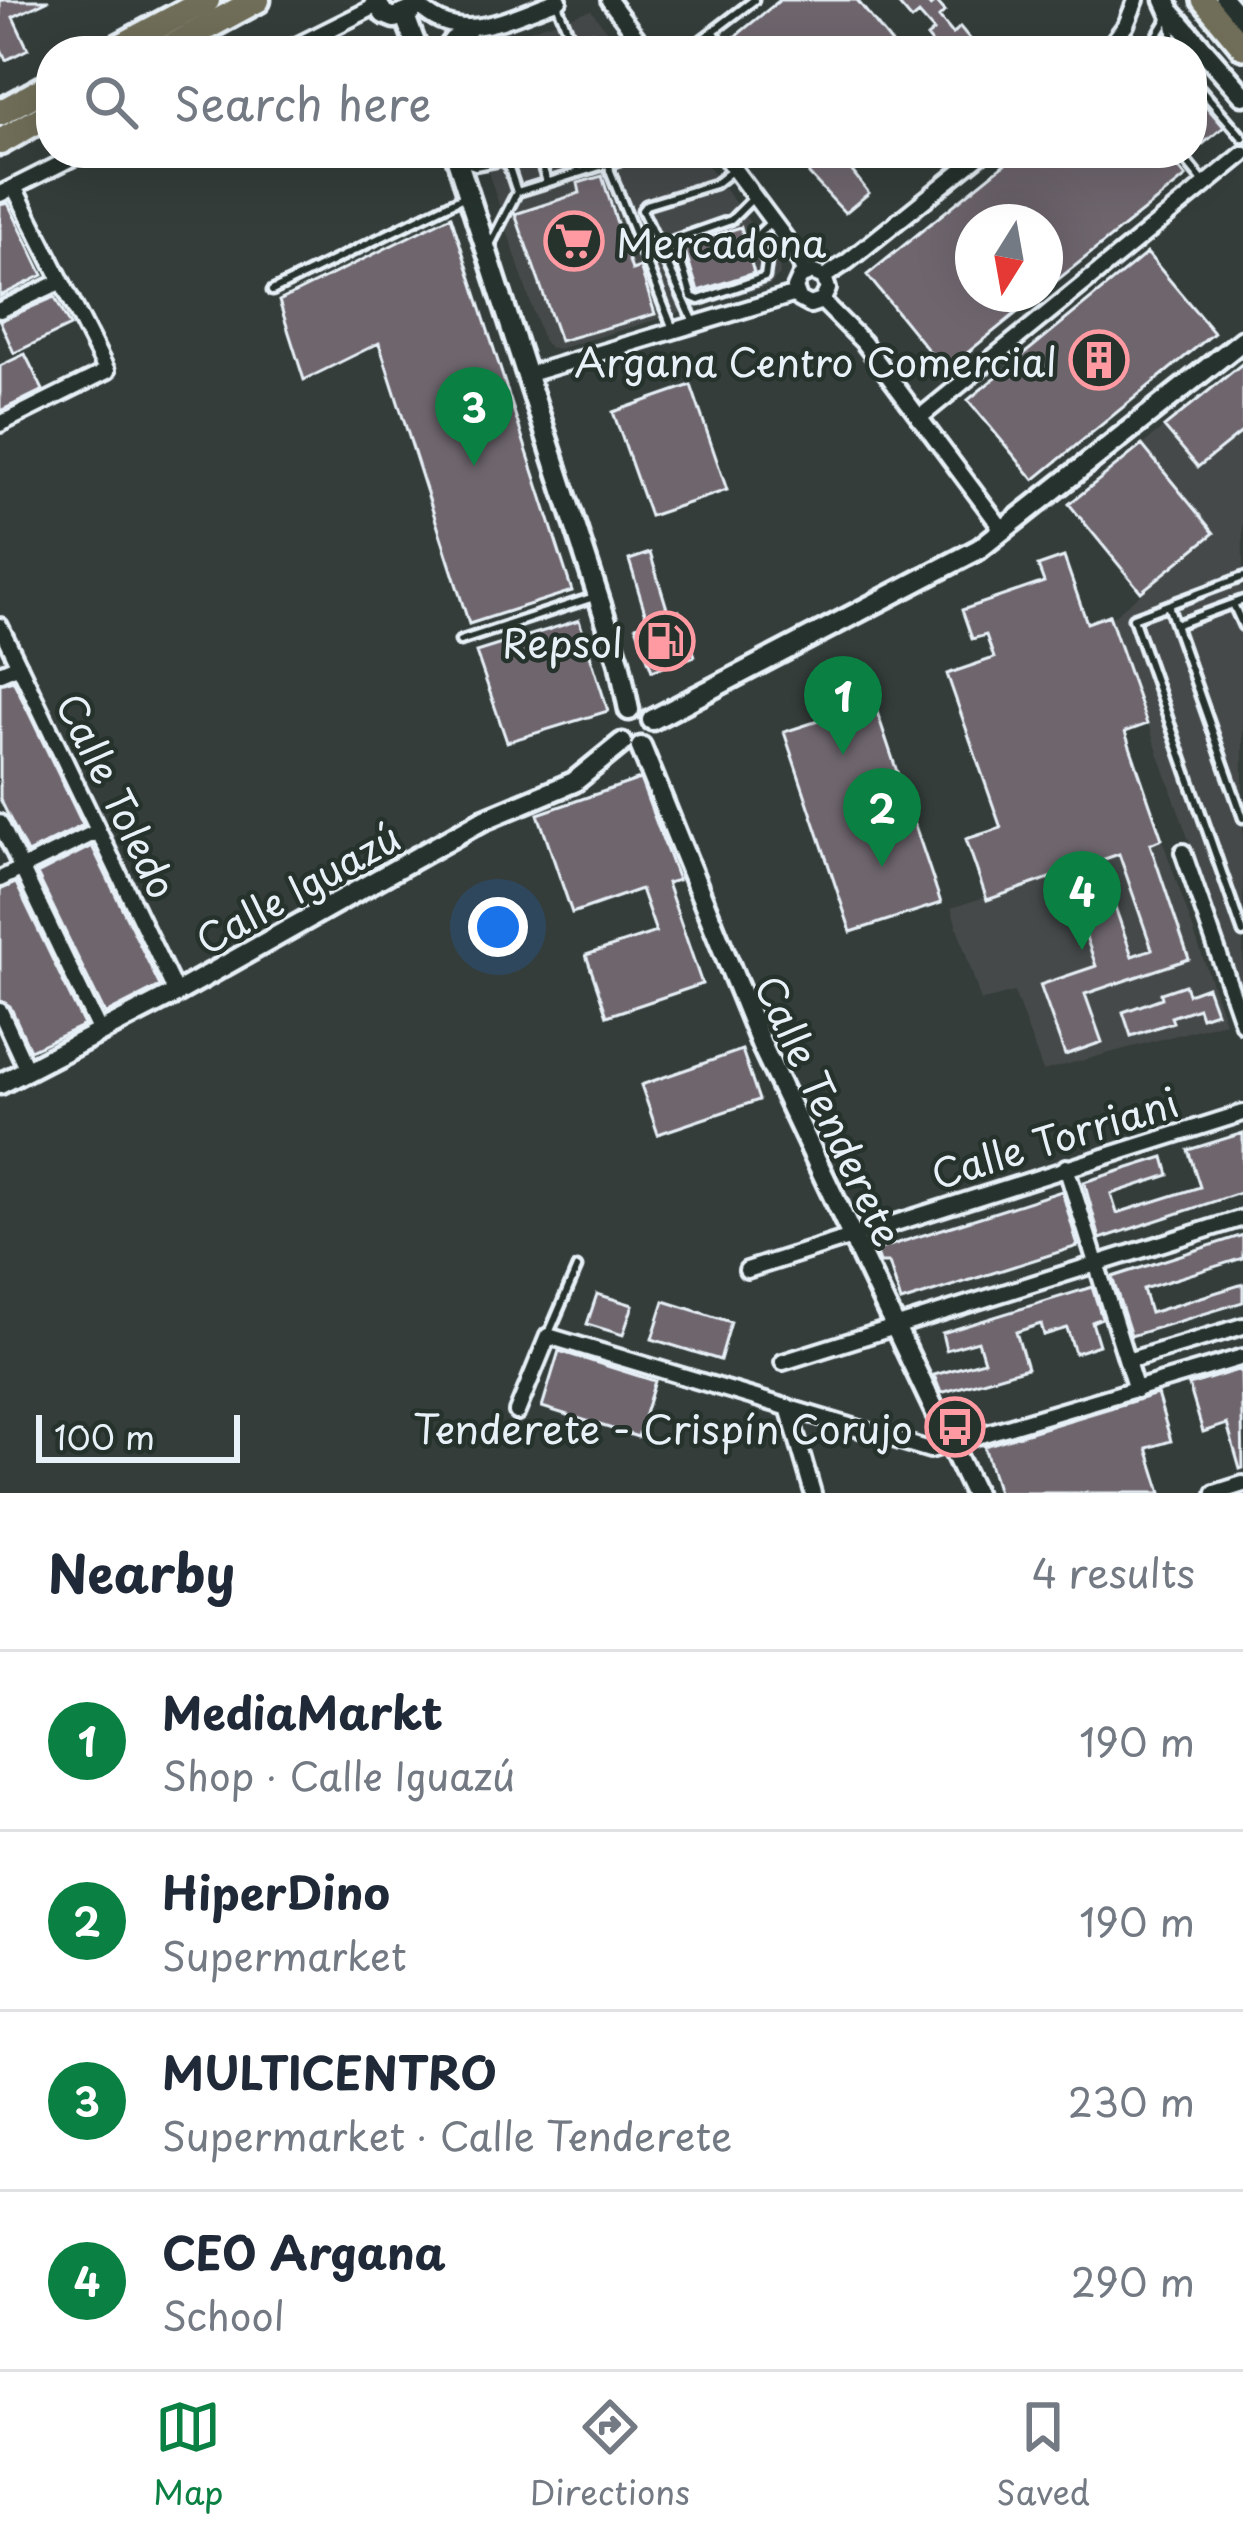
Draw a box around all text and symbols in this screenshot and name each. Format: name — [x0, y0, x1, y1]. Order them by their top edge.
search box — [36, 36, 1207, 168]
text: Search here — [174, 68, 431, 136]
icon: search — [78, 69, 144, 135]
north arrow — [955, 204, 1063, 312]
supermarket icon: Mercadona — [543, 210, 605, 272]
place label: Mercadona — [616, 212, 827, 271]
building icon: Argana Centro Comercial — [1068, 329, 1130, 391]
place label: Argana Centro Comercial — [574, 331, 1057, 390]
pin: 3 — [435, 367, 513, 466]
fuel station icon: Repsol — [634, 610, 696, 672]
place label: Repsol — [502, 612, 623, 671]
pin: 1 — [804, 656, 882, 755]
street label: Calle Toledo — [43, 682, 193, 908]
pin: 2 — [843, 768, 921, 867]
street label: Calle Iguazú — [184, 806, 410, 968]
pin: 4 — [1043, 851, 1121, 950]
your location — [468, 897, 528, 957]
street label: Calle Tenderete — [741, 965, 919, 1255]
street label: Calle Torriani — [923, 1071, 1185, 1203]
bus stop icon: Tenderete - Crispín Corujo — [924, 1396, 986, 1458]
place label: Tenderete - Crispín Corujo — [413, 1398, 913, 1457]
scale bar — [36, 1409, 240, 1462]
text: 100 m — [54, 1411, 155, 1461]
text: Nearby — [48, 1533, 235, 1610]
text: 4 results — [1032, 1542, 1195, 1601]
text: MediaMarkt — [162, 1677, 443, 1745]
text: 1 — [78, 1711, 96, 1770]
text: 190 m — [1079, 1711, 1195, 1770]
text: Shop · Calle Iguazú — [162, 1745, 515, 1804]
text: HiperDino — [162, 1857, 390, 1925]
text: 2 — [73, 1891, 101, 1950]
text: 190 m — [1079, 1891, 1195, 1950]
text: Supermarket — [162, 1925, 407, 1984]
text: MULTICENTRO — [162, 2037, 497, 2105]
text: 3 — [74, 2071, 100, 2130]
text: 230 m — [1068, 2071, 1195, 2130]
text: Supermarket · Calle Tenderete — [162, 2105, 732, 2164]
text: CEO Argana — [162, 2217, 446, 2285]
text: 4 — [74, 2251, 100, 2310]
text: 290 m — [1071, 2251, 1195, 2310]
text: School — [162, 2285, 285, 2344]
tab: Map — [153, 2394, 224, 2516]
tab: Directions — [530, 2394, 690, 2516]
tab: Saved — [996, 2394, 1090, 2516]

